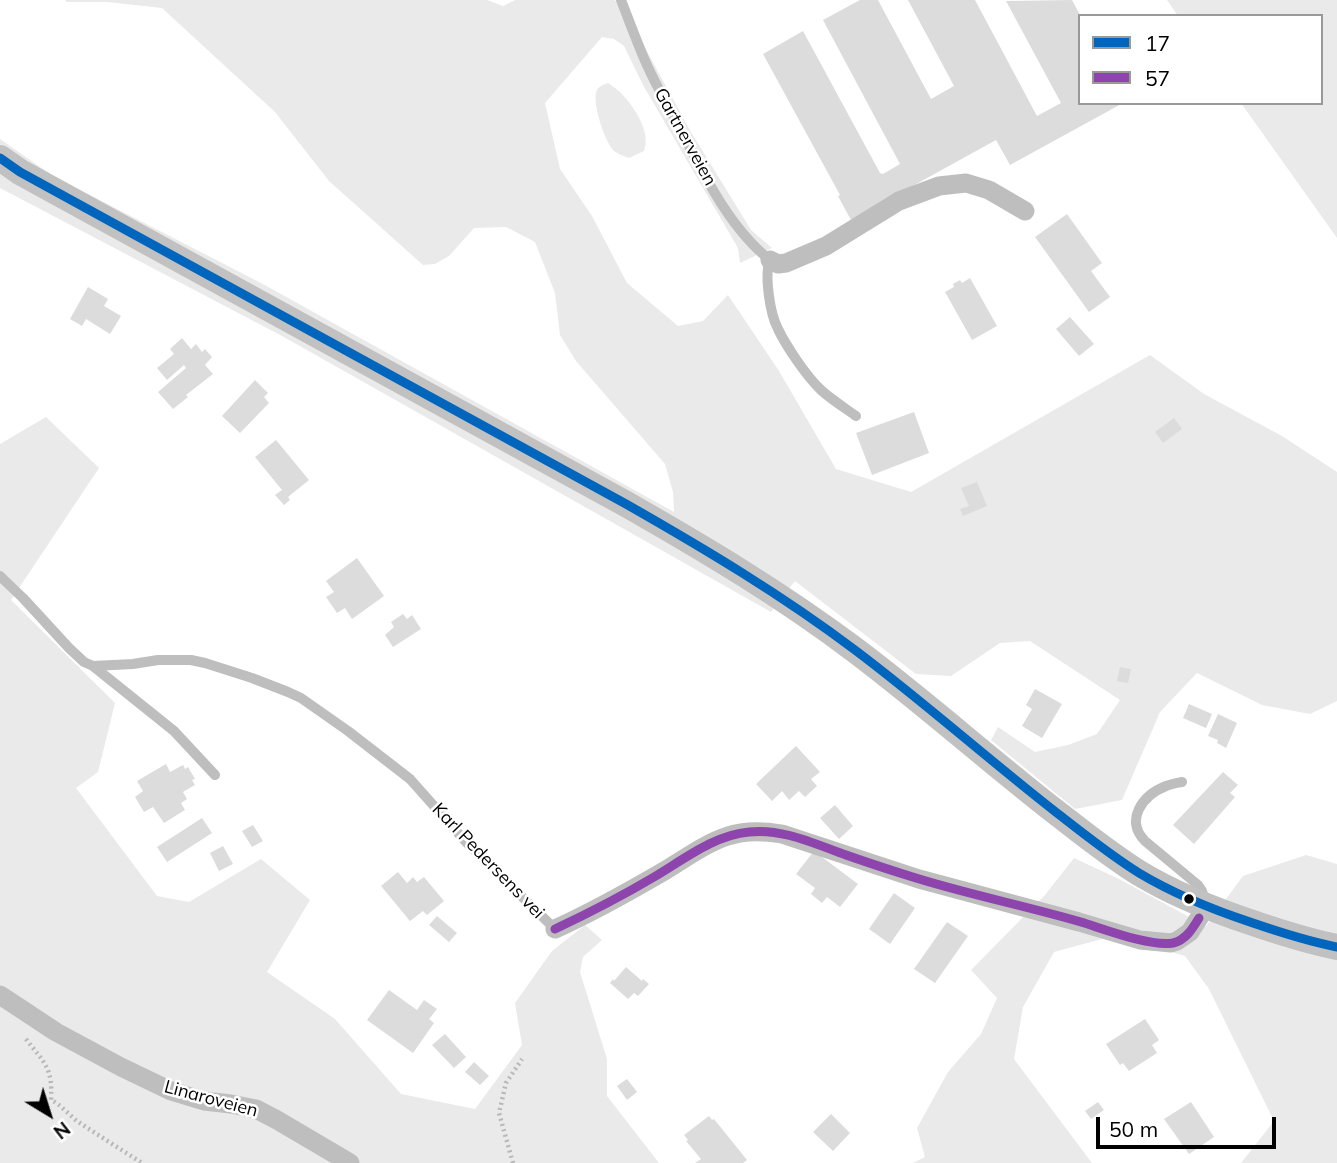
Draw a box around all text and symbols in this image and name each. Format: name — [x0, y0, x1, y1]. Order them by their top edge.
legend — [1078, 14, 1323, 105]
text: 17 — [1145, 30, 1170, 56]
text: 57 — [1145, 65, 1170, 91]
street label: Gartnerveien — [649, 84, 721, 190]
street label: Karl Pedersens vei — [427, 799, 549, 923]
unlabelled marker — [1182, 892, 1196, 906]
street label: Linaroveien — [162, 1076, 260, 1122]
north arrow — [14, 1079, 84, 1149]
scale bar — [1099, 1104, 1279, 1148]
text: 50 m — [1109, 1116, 1158, 1142]
text: N — [49, 1117, 75, 1144]

